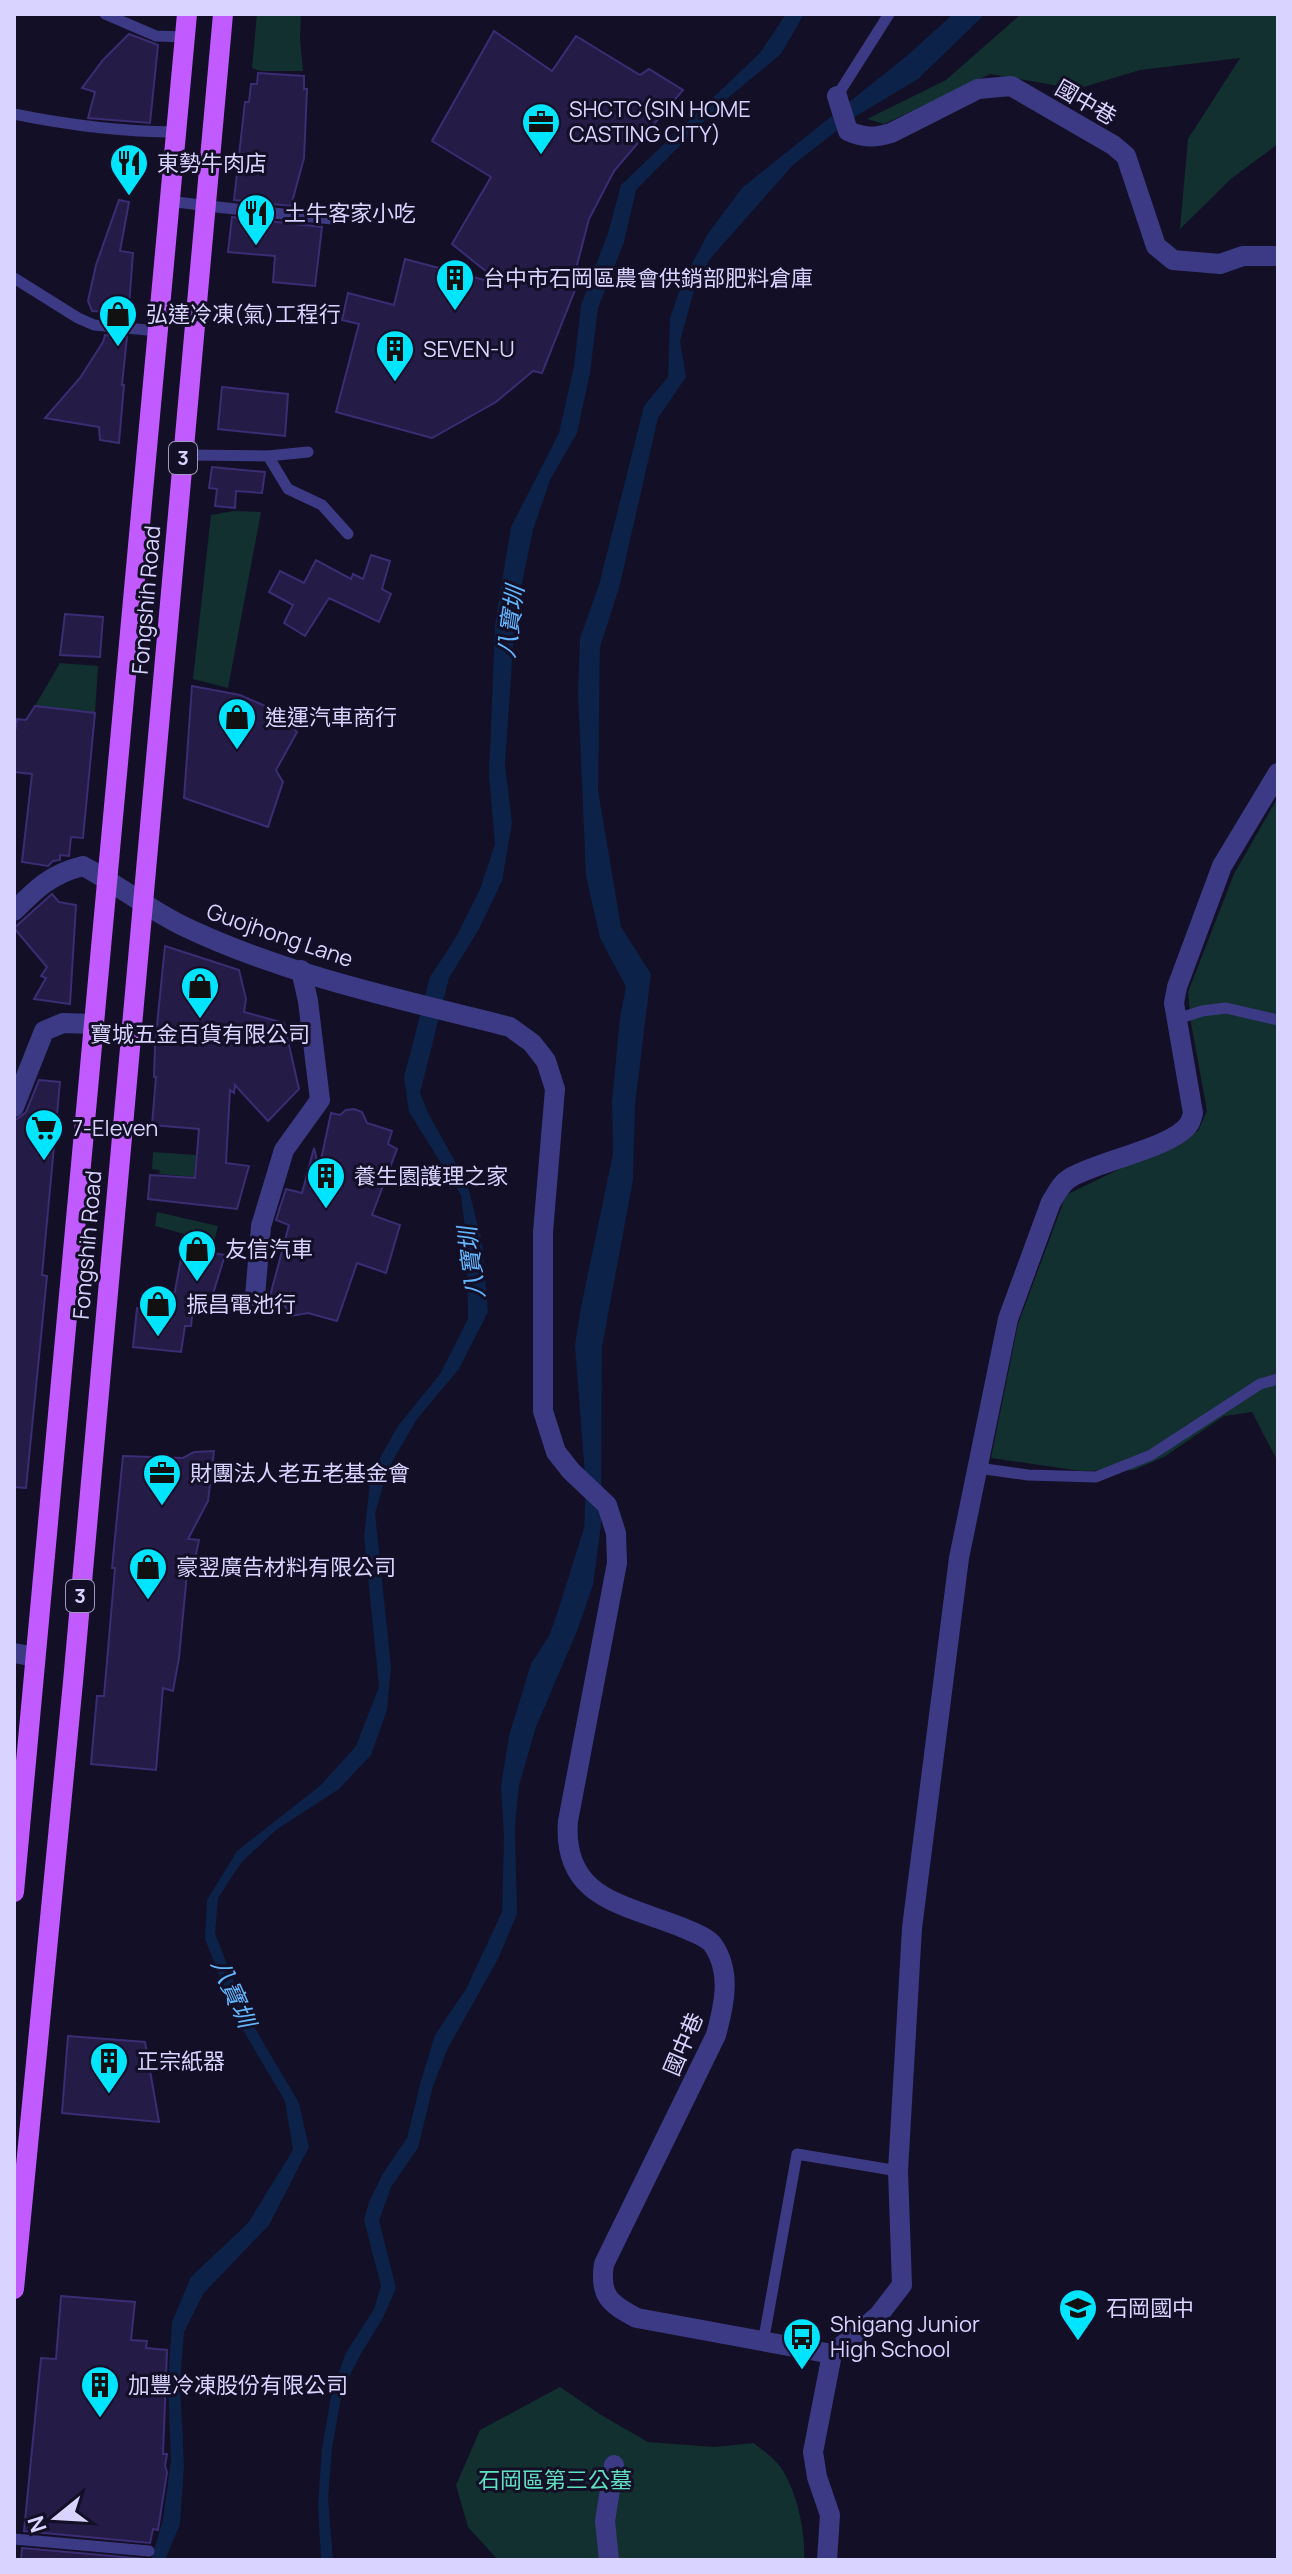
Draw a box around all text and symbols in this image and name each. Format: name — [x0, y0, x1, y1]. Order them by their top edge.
street label: 國中巷 — [1050, 73, 1122, 131]
place label: SHCTC(SIN HOME CASTING CITY) — [569, 94, 751, 149]
office icon: SHCTC(SIN HOME CASTING CITY) — [520, 101, 562, 156]
restaurant icon: 東勢牛肉店 — [108, 142, 150, 197]
place label: 東勢牛肉店 — [157, 148, 267, 178]
restaurant icon: 土牛客家小吃 — [235, 192, 277, 247]
place label: 土牛客家小吃 — [284, 198, 416, 228]
building icon: 台中市石岡區農會供銷部肥料倉庫 — [434, 257, 476, 312]
place label: 台中市石岡區農會供銷部肥料倉庫 — [483, 263, 813, 293]
shop icon: 弘達冷凍(氣)工程行 — [97, 293, 139, 348]
place label: 弘達冷凍(氣)工程行 — [146, 299, 341, 329]
building icon: SEVEN-U — [374, 328, 416, 383]
place label: SEVEN-U — [423, 334, 515, 364]
road number: 3 — [169, 442, 197, 474]
street label: Fongshih Road — [125, 524, 167, 676]
water label: 八寶圳 — [488, 581, 531, 660]
shop icon: 進運汽車商行 — [216, 696, 258, 751]
place label: 進運汽車商行 — [265, 702, 397, 732]
street label: Guojhong Lane — [203, 896, 357, 974]
shop icon: 寶城五金百貨有限公司 — [179, 965, 221, 1020]
place label: 寶城五金百貨有限公司 — [90, 1019, 310, 1049]
supermarket icon: 7-Eleven — [23, 1107, 65, 1162]
place label: 7-Eleven — [72, 1113, 158, 1143]
building icon: 養生園護理之家 — [305, 1155, 347, 1210]
place label: 養生園護理之家 — [354, 1161, 508, 1191]
street label: Fongshih Road — [66, 1169, 108, 1321]
water label: 八寶圳 — [449, 1222, 491, 1301]
shop icon: 友信汽車 — [176, 1228, 218, 1283]
place label: 友信汽車 — [225, 1234, 313, 1264]
shop icon: 振昌電池行 — [137, 1283, 179, 1338]
place label: 振昌電池行 — [186, 1289, 296, 1319]
office icon: 財團法人老五老基金會 — [141, 1452, 183, 1507]
place label: 財團法人老五老基金會 — [190, 1458, 410, 1488]
shop icon: 豪翌廣告材料有限公司 — [127, 1546, 169, 1601]
place label: 豪翌廣告材料有限公司 — [176, 1552, 396, 1582]
road number: 3 — [66, 1580, 94, 1612]
water label: 八寶圳 — [205, 1953, 265, 2035]
street label: 國中巷 — [656, 2008, 710, 2080]
building icon: 正宗紙器 — [88, 2040, 130, 2095]
place label: 正宗紙器 — [137, 2046, 225, 2076]
school or university icon: 石岡國中 — [1057, 2287, 1099, 2342]
place label: 石岡國中 — [1106, 2293, 1194, 2323]
place label: Shigang Junior High School — [830, 2309, 980, 2364]
bus stop icon: Shigang Junior High School — [781, 2316, 823, 2371]
building icon: 加豐冷凍股份有限公司 — [79, 2364, 121, 2419]
place label: 加豐冷凍股份有限公司 — [128, 2370, 348, 2400]
park label: 石岡區第三公墓 — [478, 2465, 632, 2495]
north arrow — [16, 2478, 96, 2558]
text: N — [20, 2512, 54, 2536]

